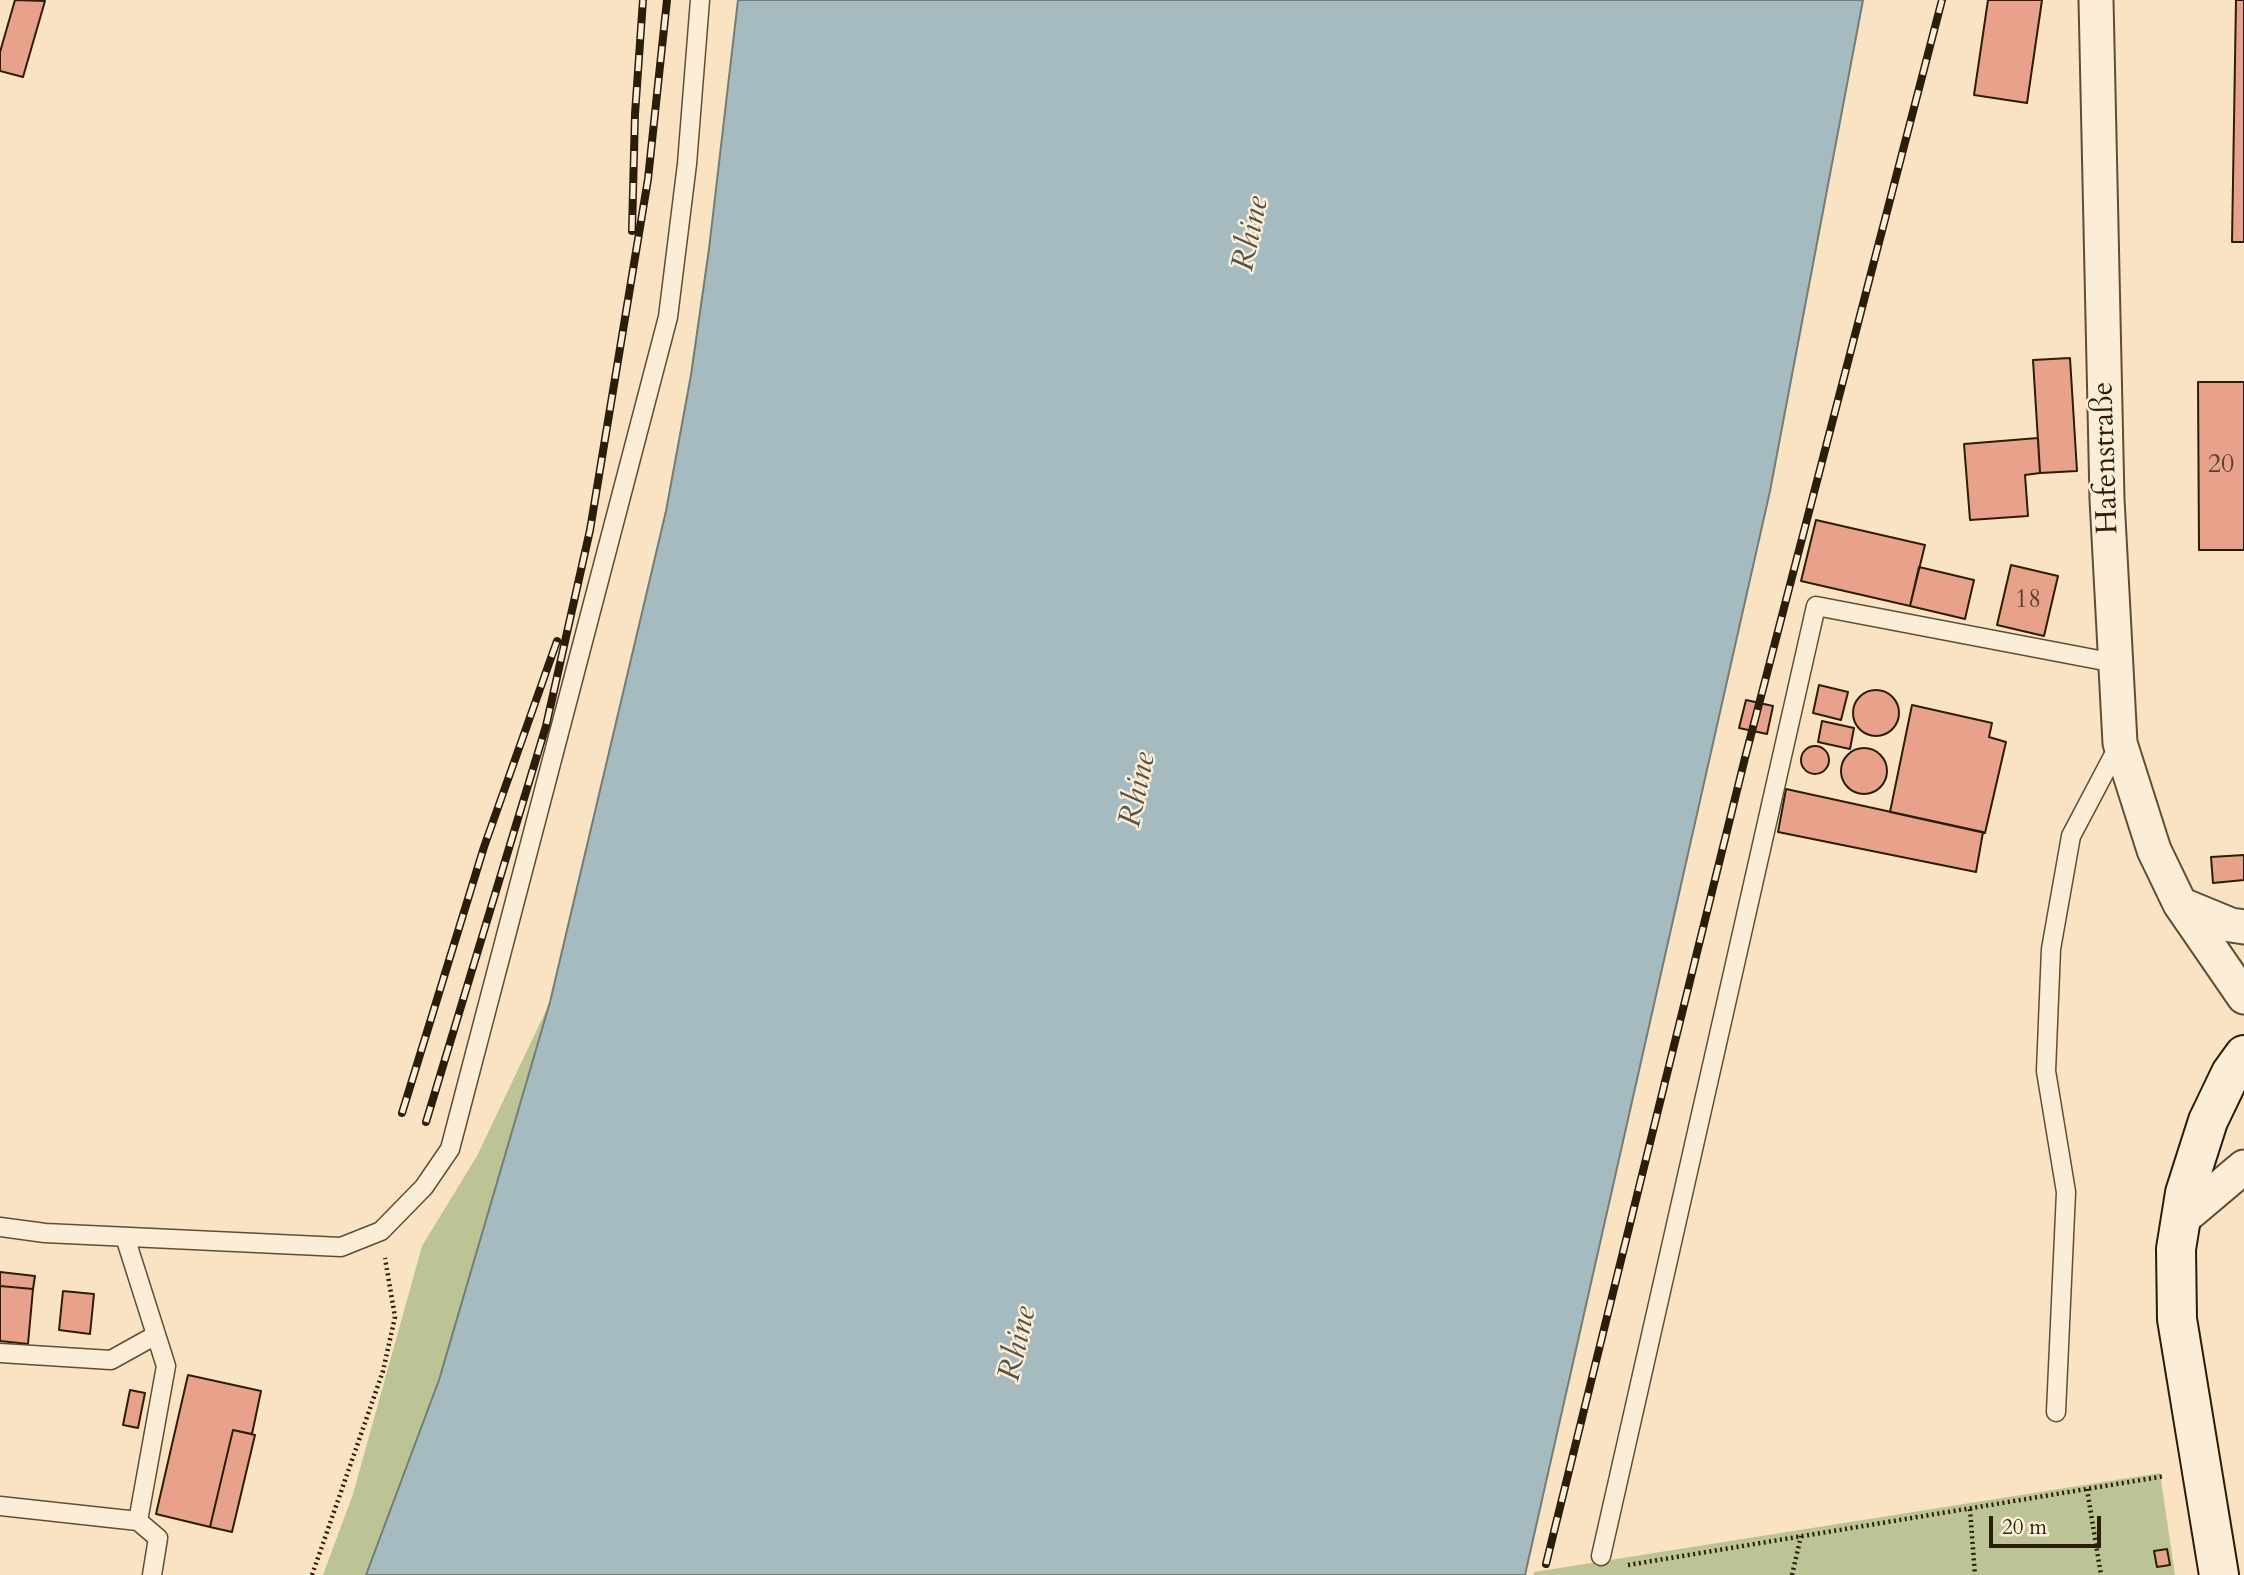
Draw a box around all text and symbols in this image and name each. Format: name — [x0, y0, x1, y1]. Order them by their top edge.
water label: Rhine — [1225, 193, 1279, 275]
street label: Hafenstraße — [2086, 381, 2128, 535]
house number: 20 — [2208, 450, 2234, 482]
house number: 18 — [2015, 585, 2041, 617]
water label: Rhine — [1112, 749, 1166, 831]
water label: Rhine — [992, 1303, 1046, 1385]
scale bar — [1992, 1502, 2104, 1546]
text: 20 m — [2002, 1513, 2047, 1542]

